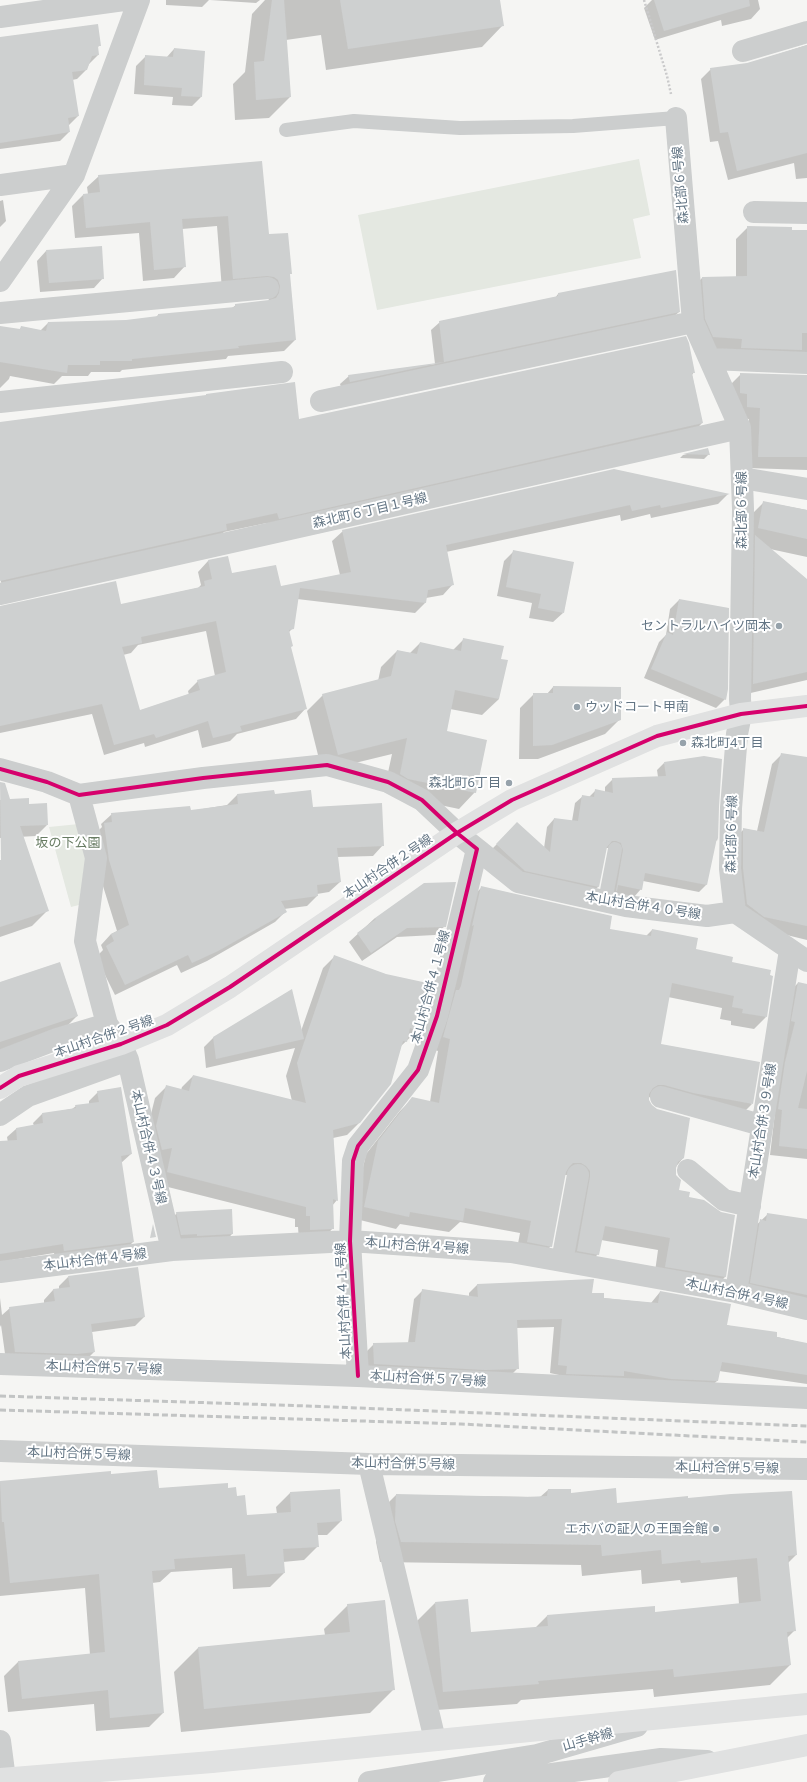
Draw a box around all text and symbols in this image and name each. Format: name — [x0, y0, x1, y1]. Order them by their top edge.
street label: 森北部６号線 — [670, 145, 692, 225]
street label: 森北部６号線 — [734, 471, 750, 549]
street label: 森北町６丁目１号線 — [311, 490, 429, 532]
place label: セントラルハイツ岡本 — [641, 618, 771, 634]
marker: セントラルハイツ岡本 — [774, 621, 784, 631]
place label: ウッドコート甲南 — [585, 699, 689, 715]
marker: ウッドコート甲南 — [572, 702, 582, 712]
place label: 森北町4丁目 — [691, 735, 763, 751]
marker: 森北町4丁目 — [678, 738, 688, 748]
place label: 森北町6丁目 — [429, 775, 501, 791]
marker: 森北町6丁目 — [504, 778, 514, 788]
street label: 森北部６号線 — [724, 795, 740, 873]
street label: 本山村合併２号線 — [341, 831, 435, 903]
park label: 坂の下公園 — [36, 835, 100, 851]
street label: 本山村合併４０号線 — [584, 889, 702, 923]
street label: 本山村合併４１号線 — [408, 928, 454, 1046]
street label: 本山村合併２号線 — [52, 1013, 156, 1061]
street label: 本山村合併３９号線 — [746, 1062, 780, 1180]
street label: 本山村合併４３号線 — [127, 1088, 169, 1206]
street label: 本山村合併４号線 — [365, 1235, 469, 1257]
street label: 本山村合併４１号線 — [333, 1242, 355, 1360]
street label: 本山村合併４号線 — [42, 1246, 148, 1274]
street label: 本山村合併４号線 — [685, 1276, 789, 1312]
street label: 本山村合併５７号線 — [45, 1358, 163, 1378]
street label: 本山村合併５７号線 — [369, 1368, 487, 1390]
street label: 本山村合併５号線 — [27, 1444, 131, 1464]
street label: 本山村合併５号線 — [351, 1455, 455, 1473]
street label: 本山村合併５号線 — [675, 1459, 779, 1477]
place label: エホバの証人の王国会館 — [565, 1521, 708, 1537]
marker: エホバの証人の王国会館 — [711, 1524, 721, 1534]
street label: 山手幹線 — [561, 1725, 615, 1755]

